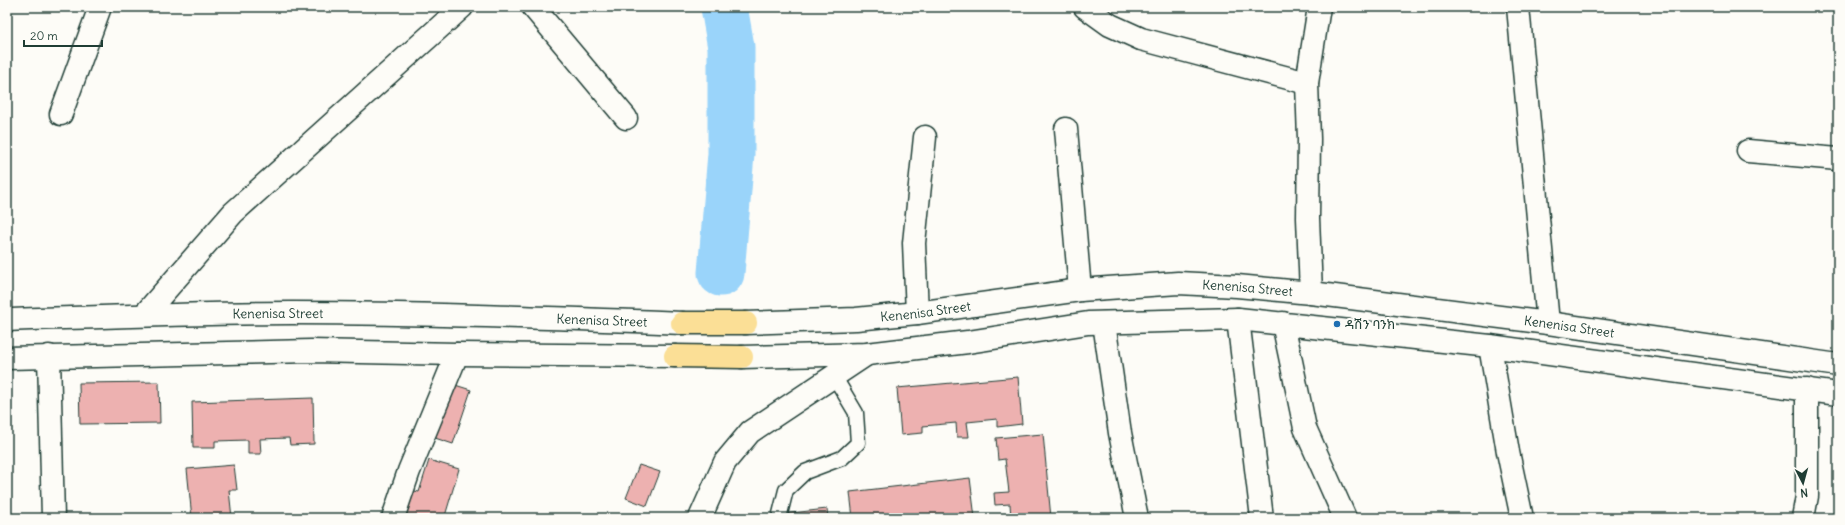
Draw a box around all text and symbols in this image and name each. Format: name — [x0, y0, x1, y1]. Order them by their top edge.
scale bar — [24, 22, 102, 48]
text: 20 m — [30, 28, 58, 43]
street label: Kenenisa Street — [1202, 276, 1294, 300]
street label: Kenenisa Street — [880, 297, 972, 326]
street label: Kenenisa Street — [232, 305, 324, 322]
street label: Kenenisa Street — [556, 310, 648, 331]
street label: Kenenisa Street — [1523, 312, 1616, 342]
place label: ዳሽን ባንክ — [1345, 316, 1395, 333]
marker: ዳሽን ባንክ — [1332, 319, 1342, 329]
north arrow — [1783, 463, 1823, 503]
text: N — [1800, 486, 1809, 500]

